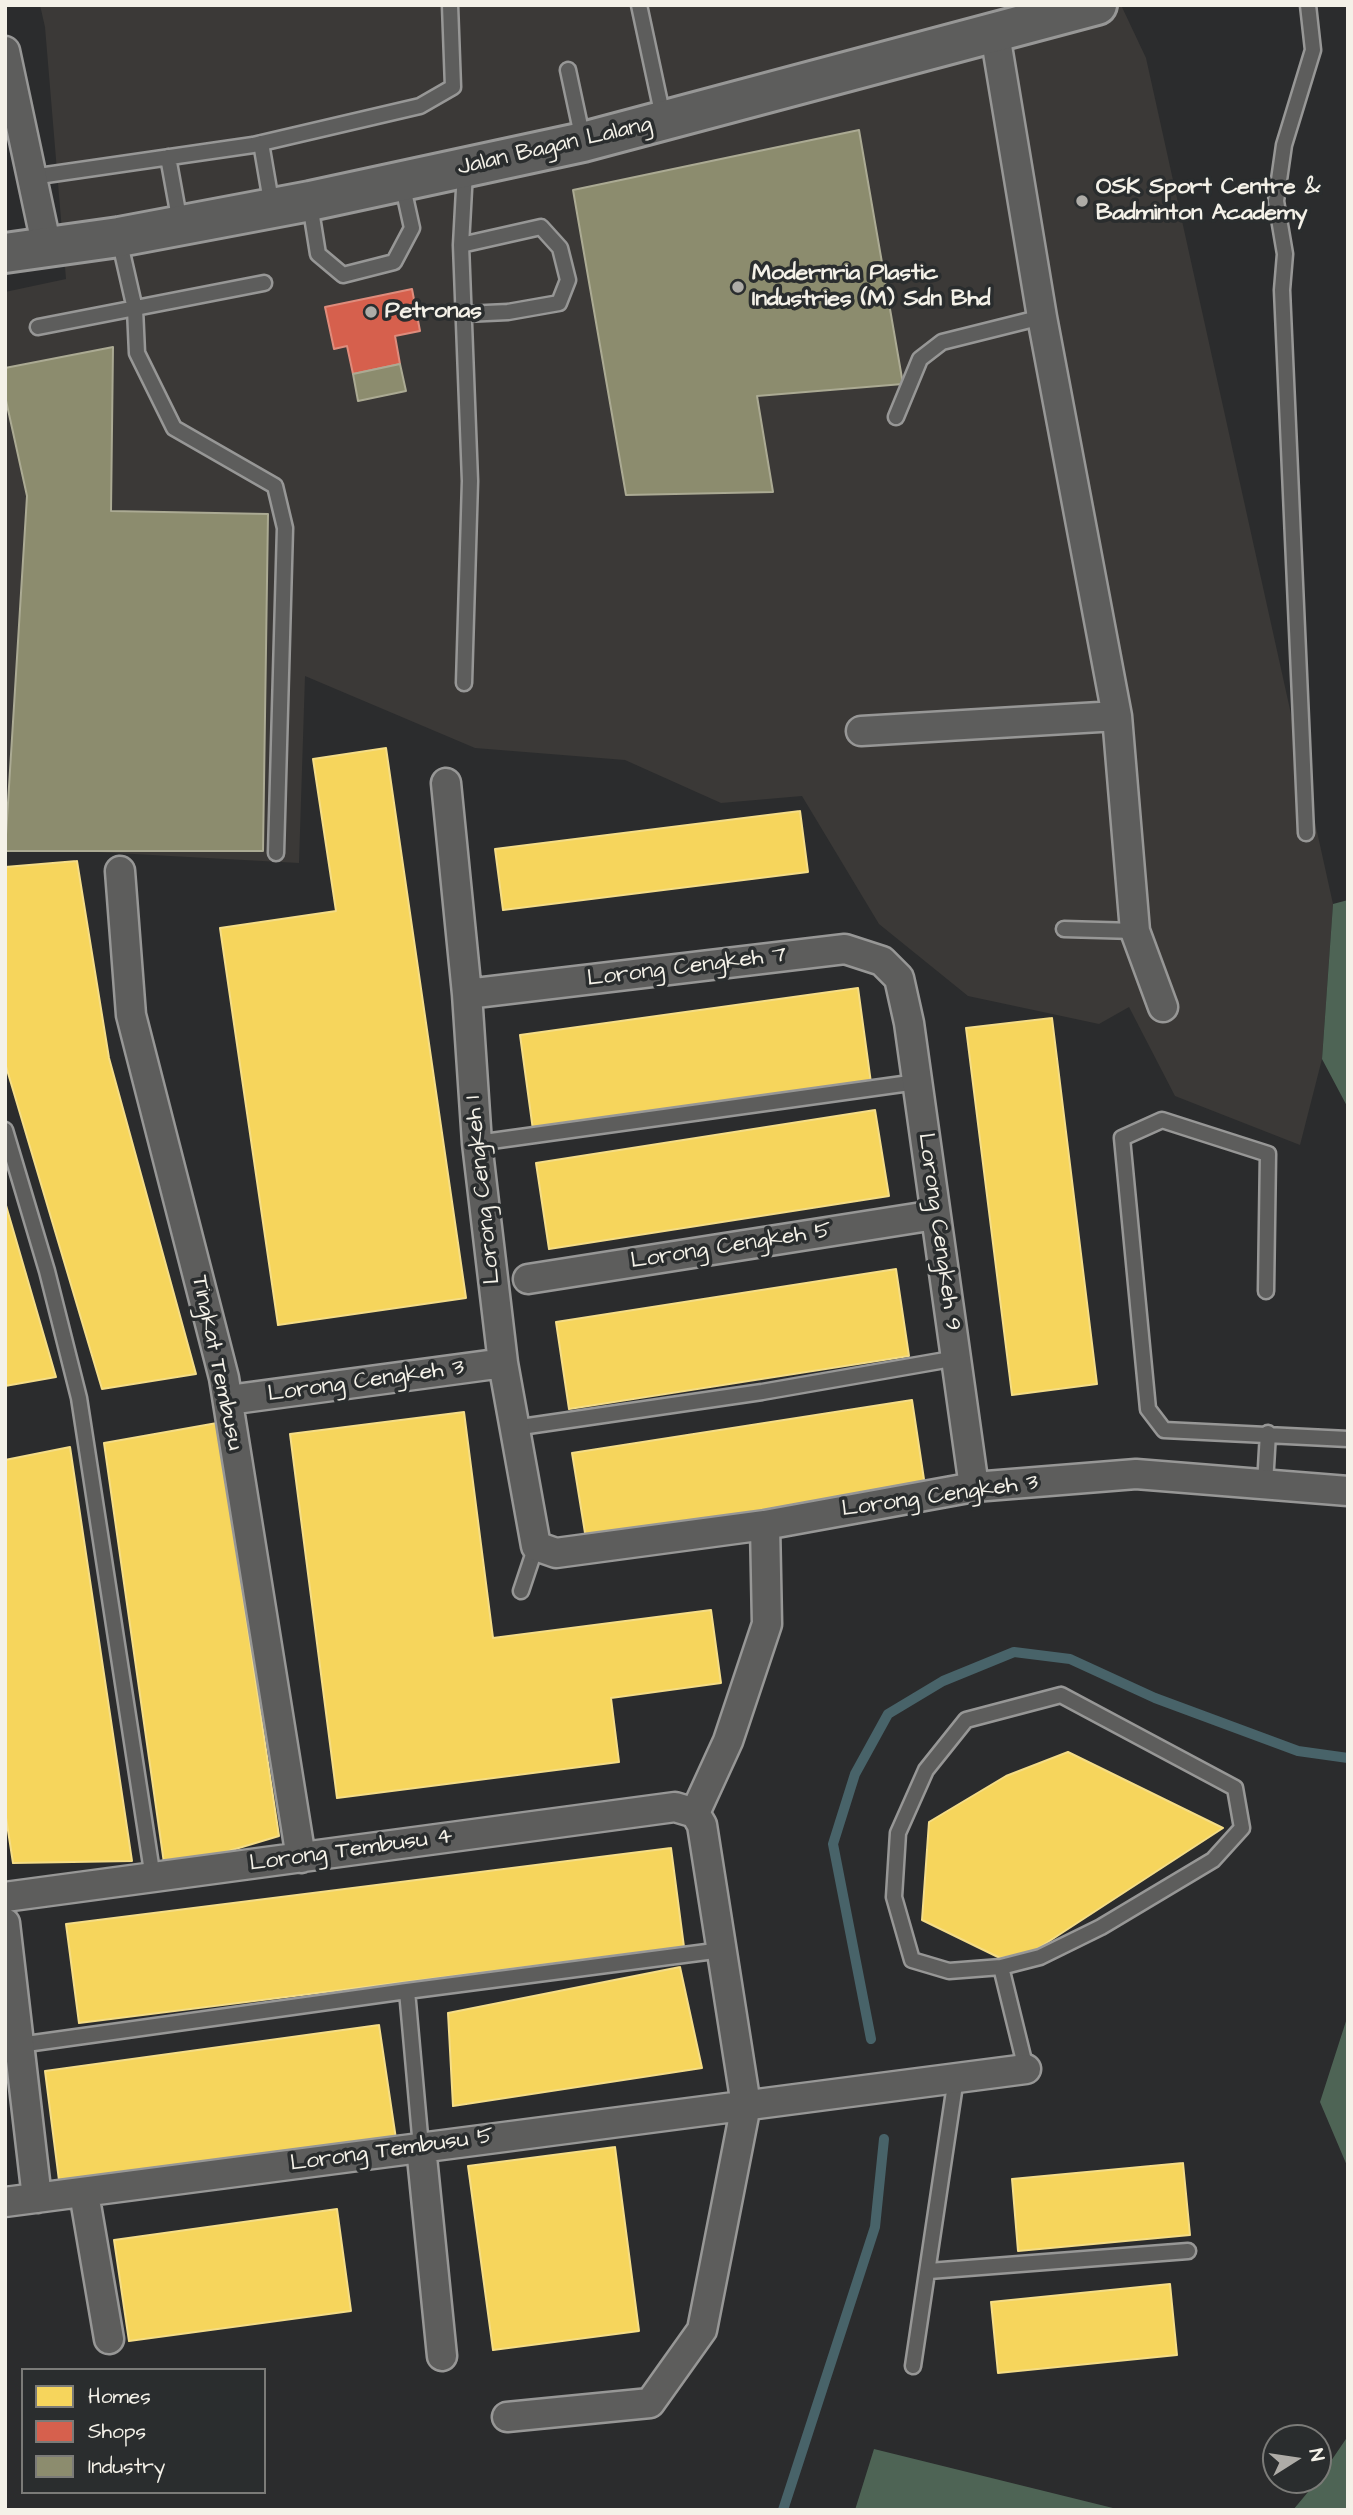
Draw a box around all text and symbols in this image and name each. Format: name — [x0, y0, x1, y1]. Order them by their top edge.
street label: Jalan Bagan Lalang — [455, 111, 655, 183]
place label: OSK Sport Centre & Badminton Academy — [1096, 174, 1320, 228]
marker: OSK Sport Centre & Badminton Academy — [1074, 193, 1090, 209]
place label: Modernria Plastic Industries (M) Sdn Bhd — [752, 260, 991, 314]
marker: Modernria Plastic Industries (M) Sdn Bhd — [730, 279, 746, 295]
place label: Petronas — [385, 298, 482, 326]
marker: Petronas — [363, 304, 379, 320]
street label: Lorong Cengkeh 7 — [586, 942, 788, 994]
street label: Lorong Cengkeh 1 — [460, 1094, 508, 1286]
street label: Lorong Cengkeh 9 — [910, 1131, 966, 1333]
street label: Lorong Cengkeh 5 — [629, 1218, 833, 1276]
street label: Tingkat Tembusu — [184, 1273, 248, 1453]
street label: Lorong Cengkeh 3 — [266, 1355, 466, 1409]
street label: Lorong Cengkeh 3 — [840, 1470, 1040, 1524]
street label: Lorong Tembusu 4 — [248, 1823, 454, 1879]
street label: Lorong Tembusu 5 — [289, 2123, 495, 2179]
legend — [21, 2368, 266, 2494]
text: Homes — [88, 2382, 151, 2411]
text: Shops — [88, 2417, 146, 2446]
north arrow — [1262, 2424, 1332, 2494]
text: N — [1302, 2446, 1331, 2464]
text: Industry — [88, 2452, 165, 2481]

